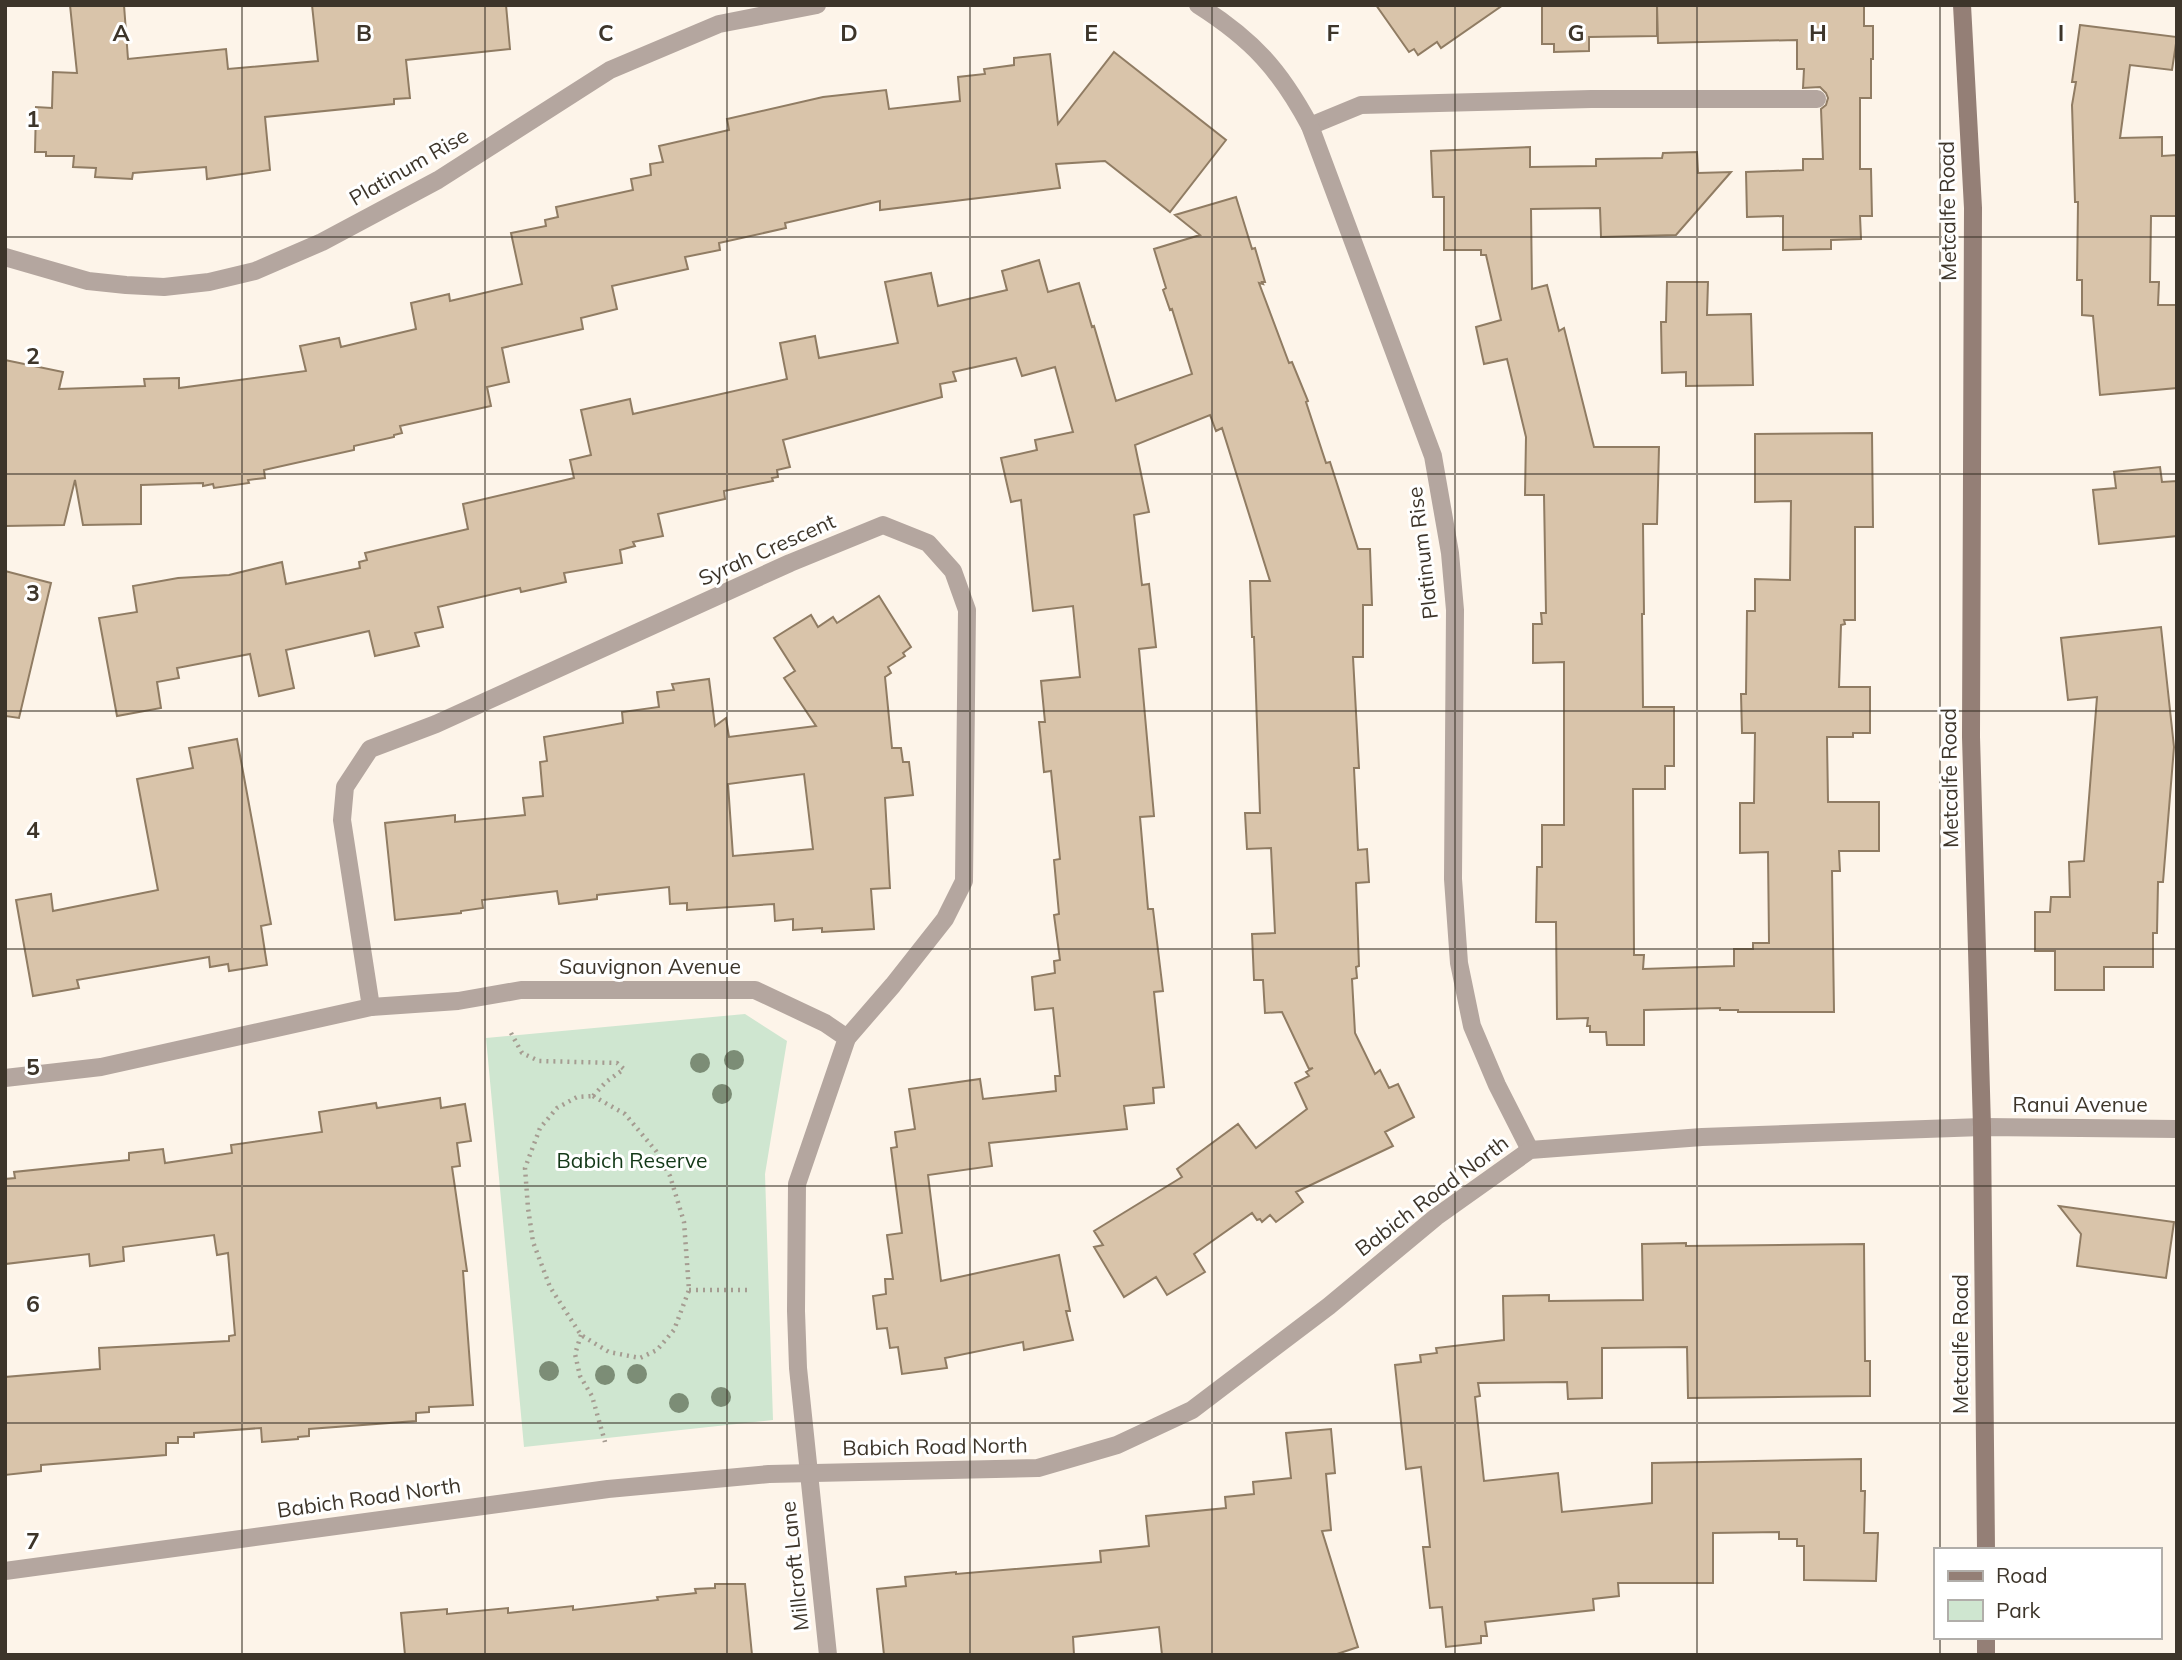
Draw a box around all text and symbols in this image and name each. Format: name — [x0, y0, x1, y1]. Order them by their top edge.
text: A — [112, 18, 130, 47]
text: B — [356, 18, 372, 47]
text: C — [598, 18, 614, 47]
text: D — [840, 18, 858, 47]
text: E — [1084, 18, 1098, 47]
text: F — [1326, 18, 1340, 47]
text: G — [1567, 18, 1585, 47]
text: H — [1809, 18, 1827, 47]
text: I — [2058, 18, 2064, 47]
text: 1 — [26, 104, 40, 133]
street label: Platinum Rise — [344, 122, 473, 211]
street label: Metcalfe Road — [1933, 141, 1961, 281]
text: 2 — [26, 341, 40, 370]
street label: Platinum Rise — [1401, 485, 1443, 621]
street label: Syrah Crescent — [694, 507, 839, 591]
text: 3 — [26, 578, 40, 607]
street label: Metcalfe Road — [1935, 708, 1963, 848]
text: 4 — [26, 815, 40, 844]
street label: Sauvignon Avenue — [559, 953, 741, 979]
text: 5 — [26, 1052, 40, 1081]
street label: Ranui Avenue — [2012, 1091, 2148, 1117]
street label: Babich Road North — [1350, 1129, 1513, 1261]
park label: Babich Reserve — [557, 1147, 707, 1173]
street label: Metcalfe Road — [1947, 1274, 1973, 1414]
text: 6 — [26, 1289, 40, 1318]
street label: Babich Road North — [842, 1431, 1028, 1461]
street label: Babich Road North — [275, 1471, 462, 1523]
street label: Millcroft Lane — [774, 1500, 814, 1632]
text: 7 — [26, 1526, 40, 1555]
legend — [1934, 1548, 2161, 1639]
text: Road — [1996, 1562, 2047, 1588]
text: Park — [1996, 1597, 2040, 1623]

